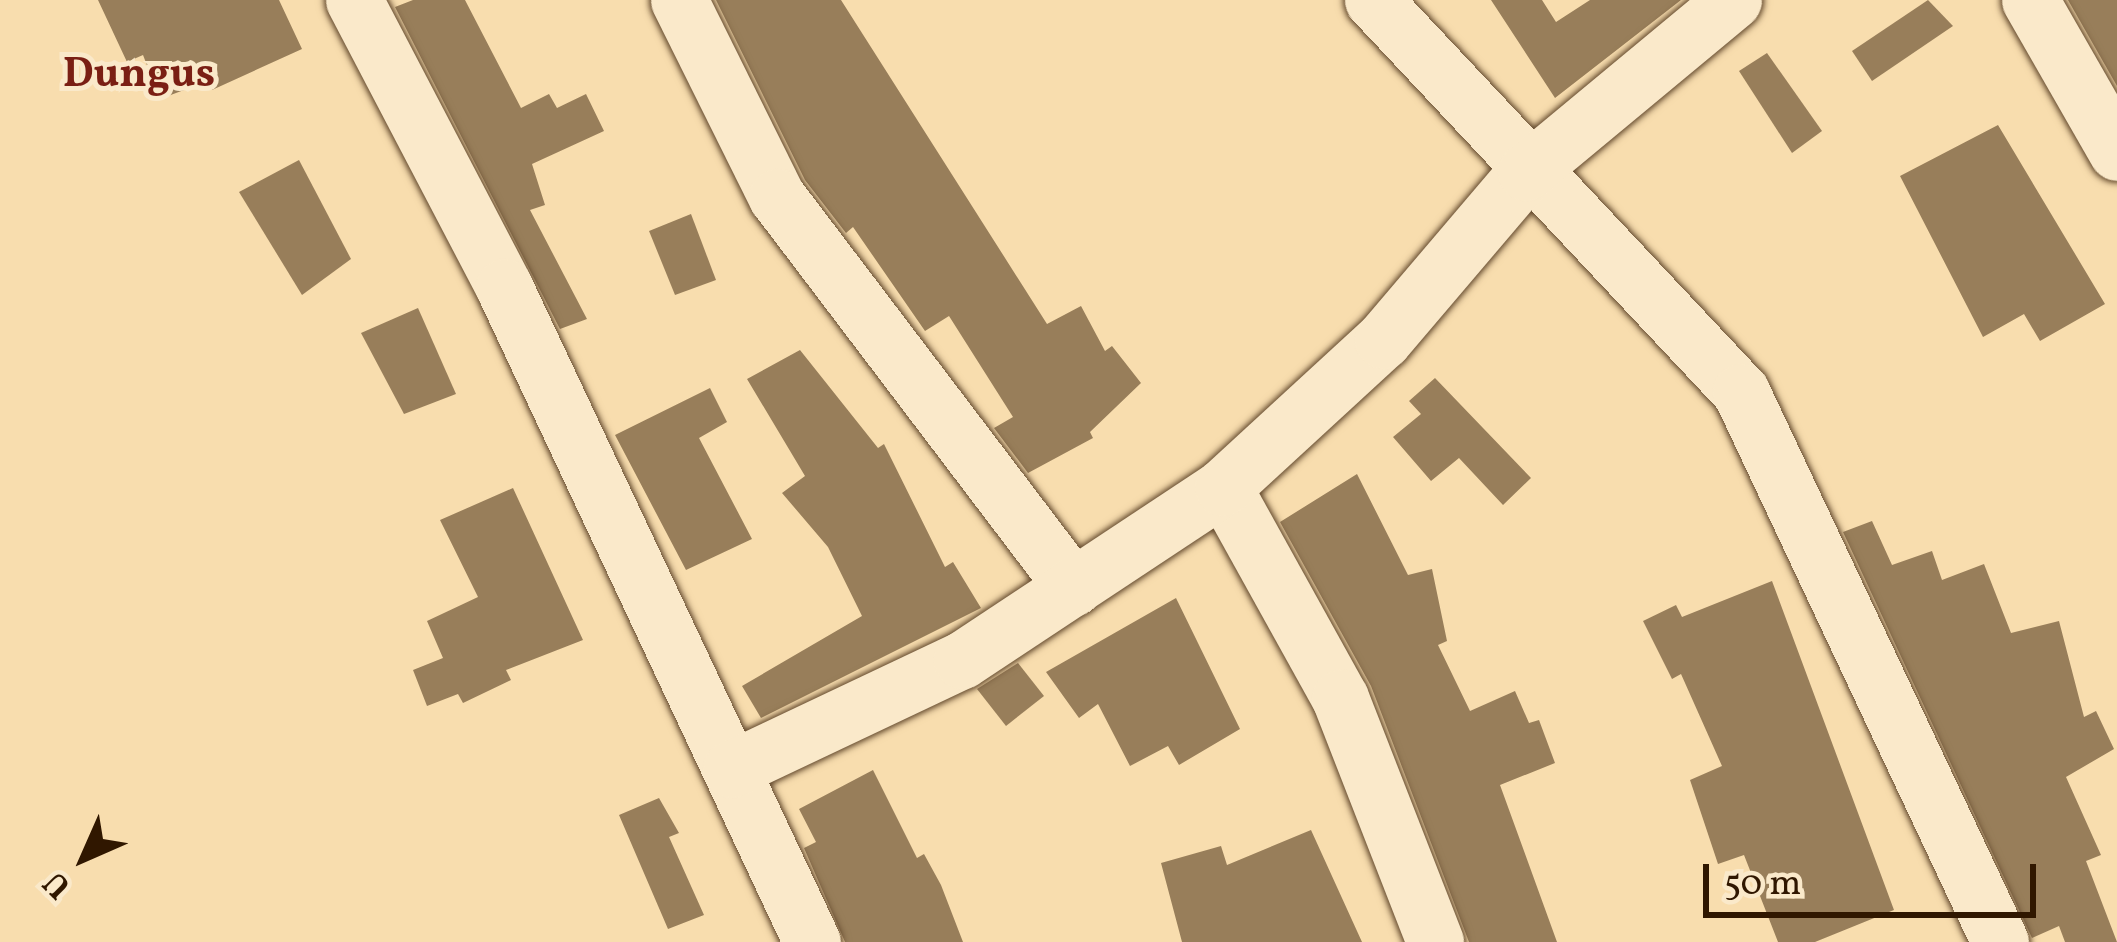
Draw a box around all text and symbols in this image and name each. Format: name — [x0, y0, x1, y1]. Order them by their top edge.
district label: Dungus — [63, 51, 215, 101]
north arrow — [24, 798, 144, 918]
scale bar — [1709, 840, 2042, 914]
text: U — [34, 859, 83, 908]
text: 50 m — [1724, 860, 1801, 910]

